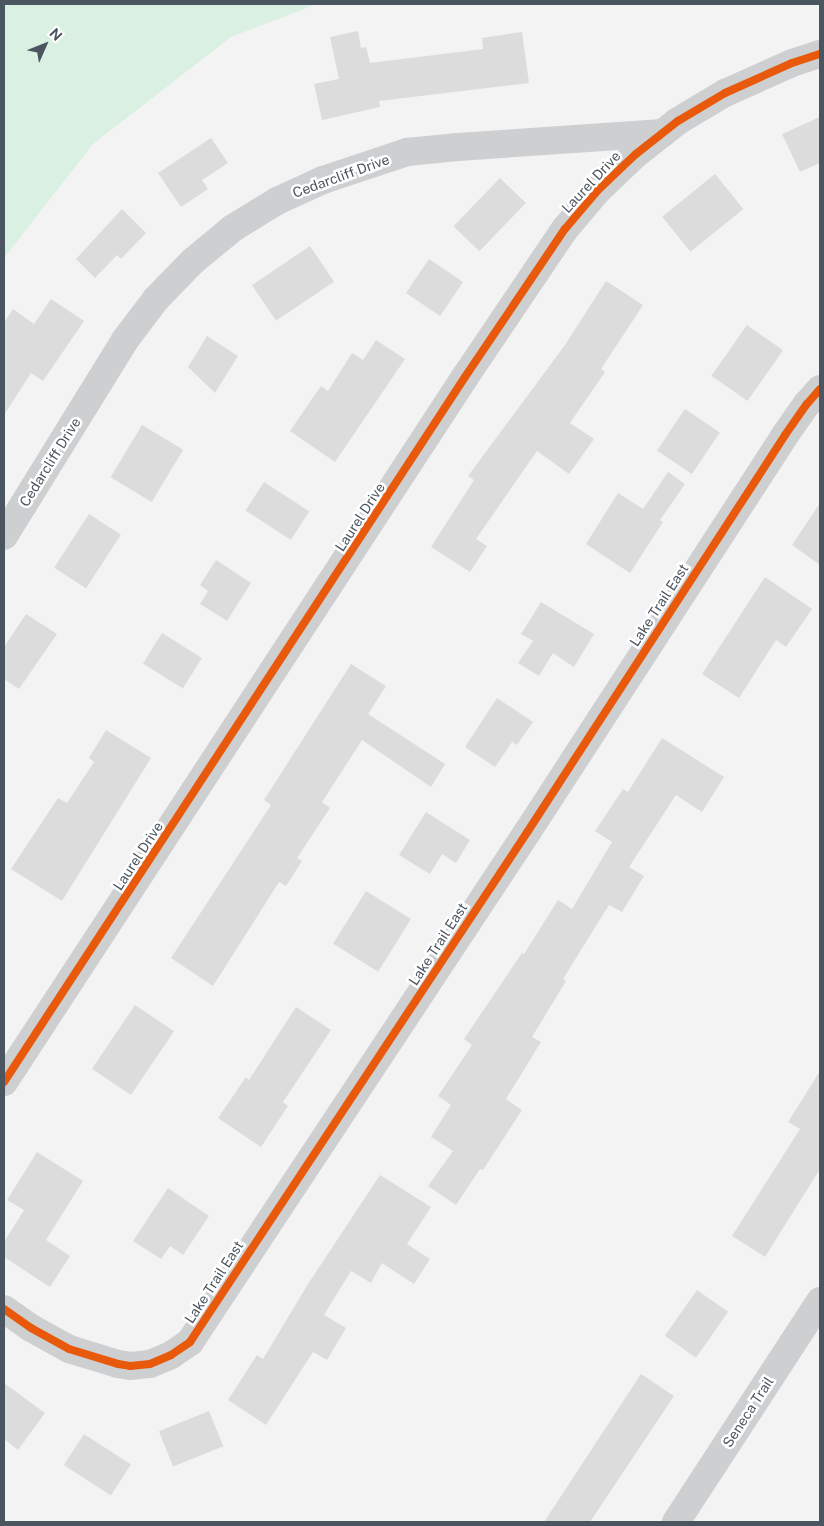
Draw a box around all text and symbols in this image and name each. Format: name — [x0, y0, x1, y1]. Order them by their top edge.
north arrow — [20, 20, 70, 70]
text: N — [46, 25, 65, 44]
street label: Laurel Drive — [558, 148, 624, 216]
street label: Cedarcliff Drive — [290, 151, 392, 201]
street label: Cedarcliff Drive — [16, 414, 84, 510]
street label: Laurel Drive — [332, 480, 388, 554]
street label: Lake Trail East — [626, 561, 692, 649]
street label: Laurel Drive — [110, 819, 166, 893]
street label: Lake Trail East — [405, 900, 471, 988]
street label: Lake Trail East — [181, 1238, 247, 1326]
street label: Seneca Trail — [719, 1374, 777, 1450]

